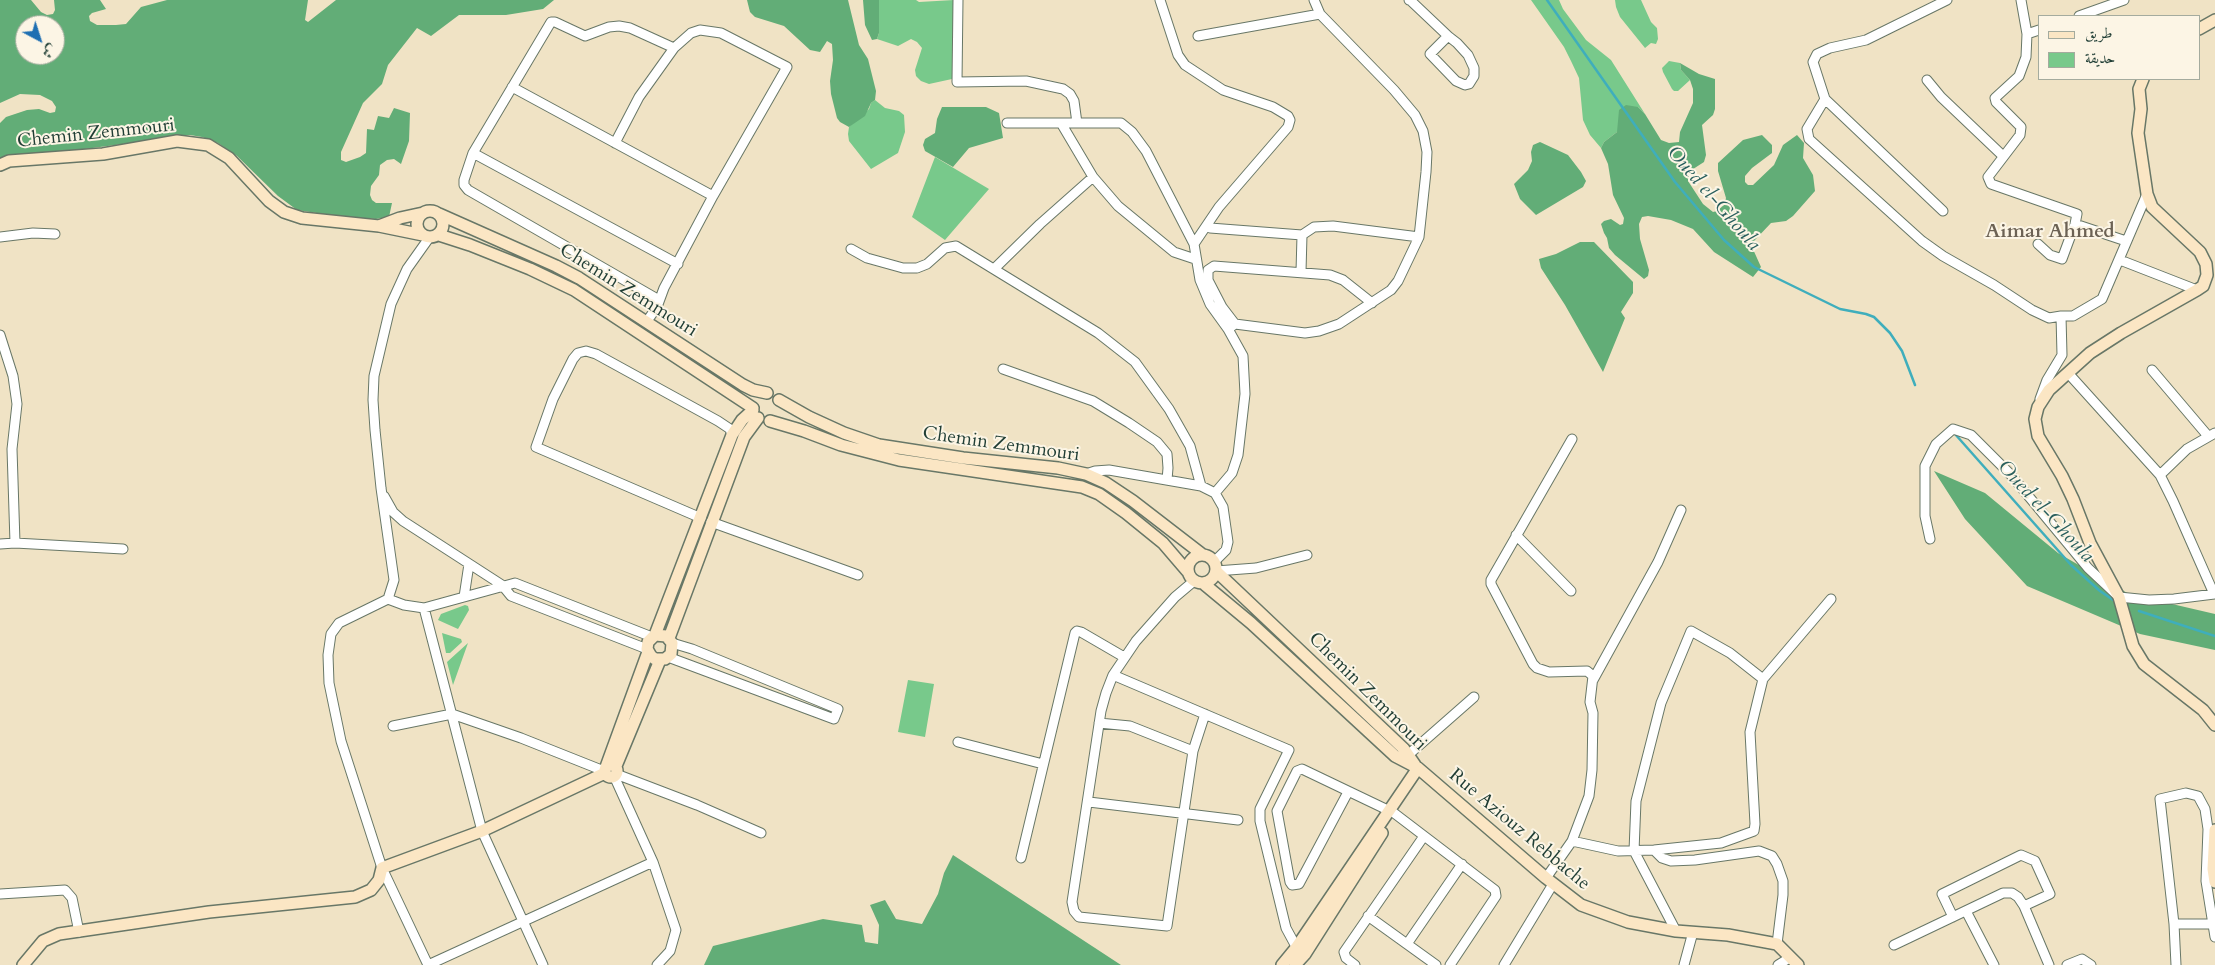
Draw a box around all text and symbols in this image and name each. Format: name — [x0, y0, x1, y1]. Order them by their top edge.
north arrow — [15, 15, 65, 65]
legend — [2038, 15, 2200, 80]
text: طريق — [2085, 23, 2112, 43]
text: ش — [38, 39, 61, 63]
text: حديقة — [2085, 48, 2115, 68]
street label: Chemin Zemmouri — [16, 114, 176, 154]
water label: Oued el-Ghoula — [1661, 142, 1765, 256]
district label: Aimar Ahmed — [1985, 220, 2115, 244]
street label: Chemin Zemmouri — [555, 239, 701, 343]
street label: Chemin Zemmouri — [921, 423, 1081, 467]
water label: Oued el-Ghoula — [1992, 456, 2098, 568]
street label: Chemin Zemmouri — [1303, 628, 1431, 756]
street label: Rue Aziouz Rebbache — [1444, 764, 1594, 896]

